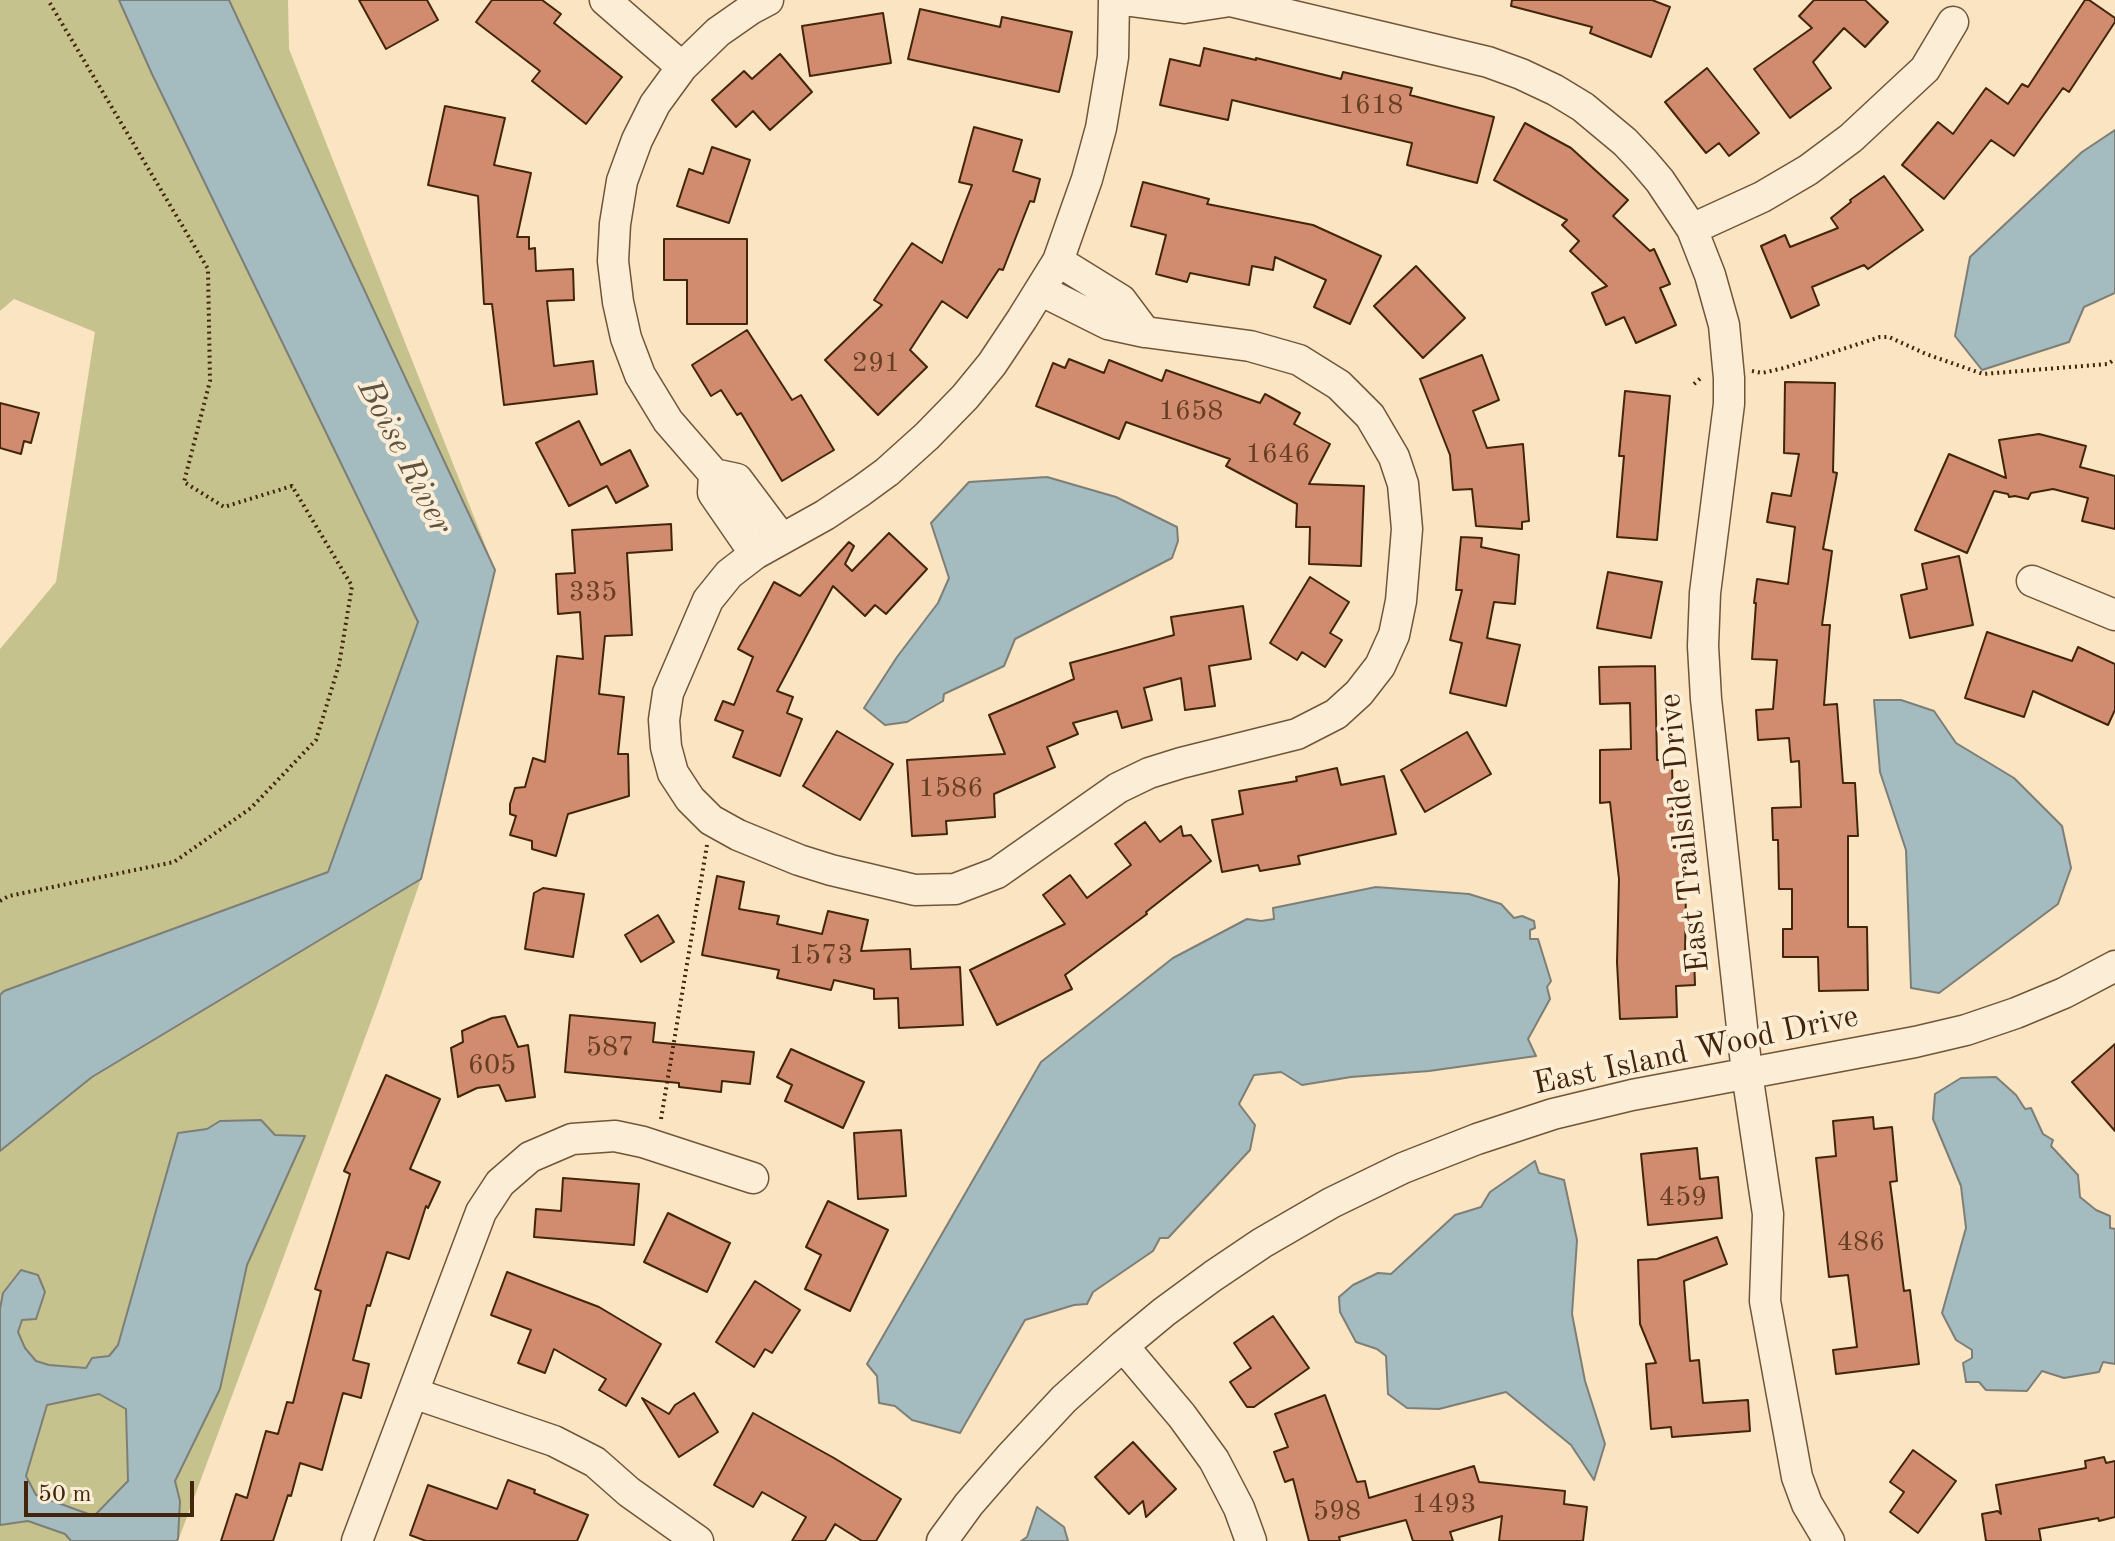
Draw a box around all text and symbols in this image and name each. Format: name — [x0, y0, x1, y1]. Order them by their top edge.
house number: 1618 — [1339, 89, 1403, 123]
house number: 291 — [852, 347, 900, 381]
water label: Boise River — [348, 373, 460, 541]
house number: 1658 — [1159, 395, 1223, 429]
house number: 1646 — [1246, 438, 1310, 472]
house number: 335 — [569, 576, 617, 610]
street label: East Trailside Drive — [1651, 691, 1719, 975]
house number: 1586 — [919, 772, 983, 806]
house number: 1573 — [789, 939, 853, 973]
street label: East Island Wood Drive — [1530, 998, 1862, 1104]
house number: 587 — [586, 1031, 634, 1065]
house number: 605 — [468, 1049, 516, 1083]
house number: 459 — [1659, 1181, 1707, 1215]
house number: 486 — [1837, 1226, 1885, 1260]
scale bar — [28, 1465, 198, 1515]
text: 50 m — [38, 1483, 92, 1507]
house number: 1493 — [1412, 1488, 1476, 1522]
house number: 598 — [1313, 1495, 1361, 1529]

